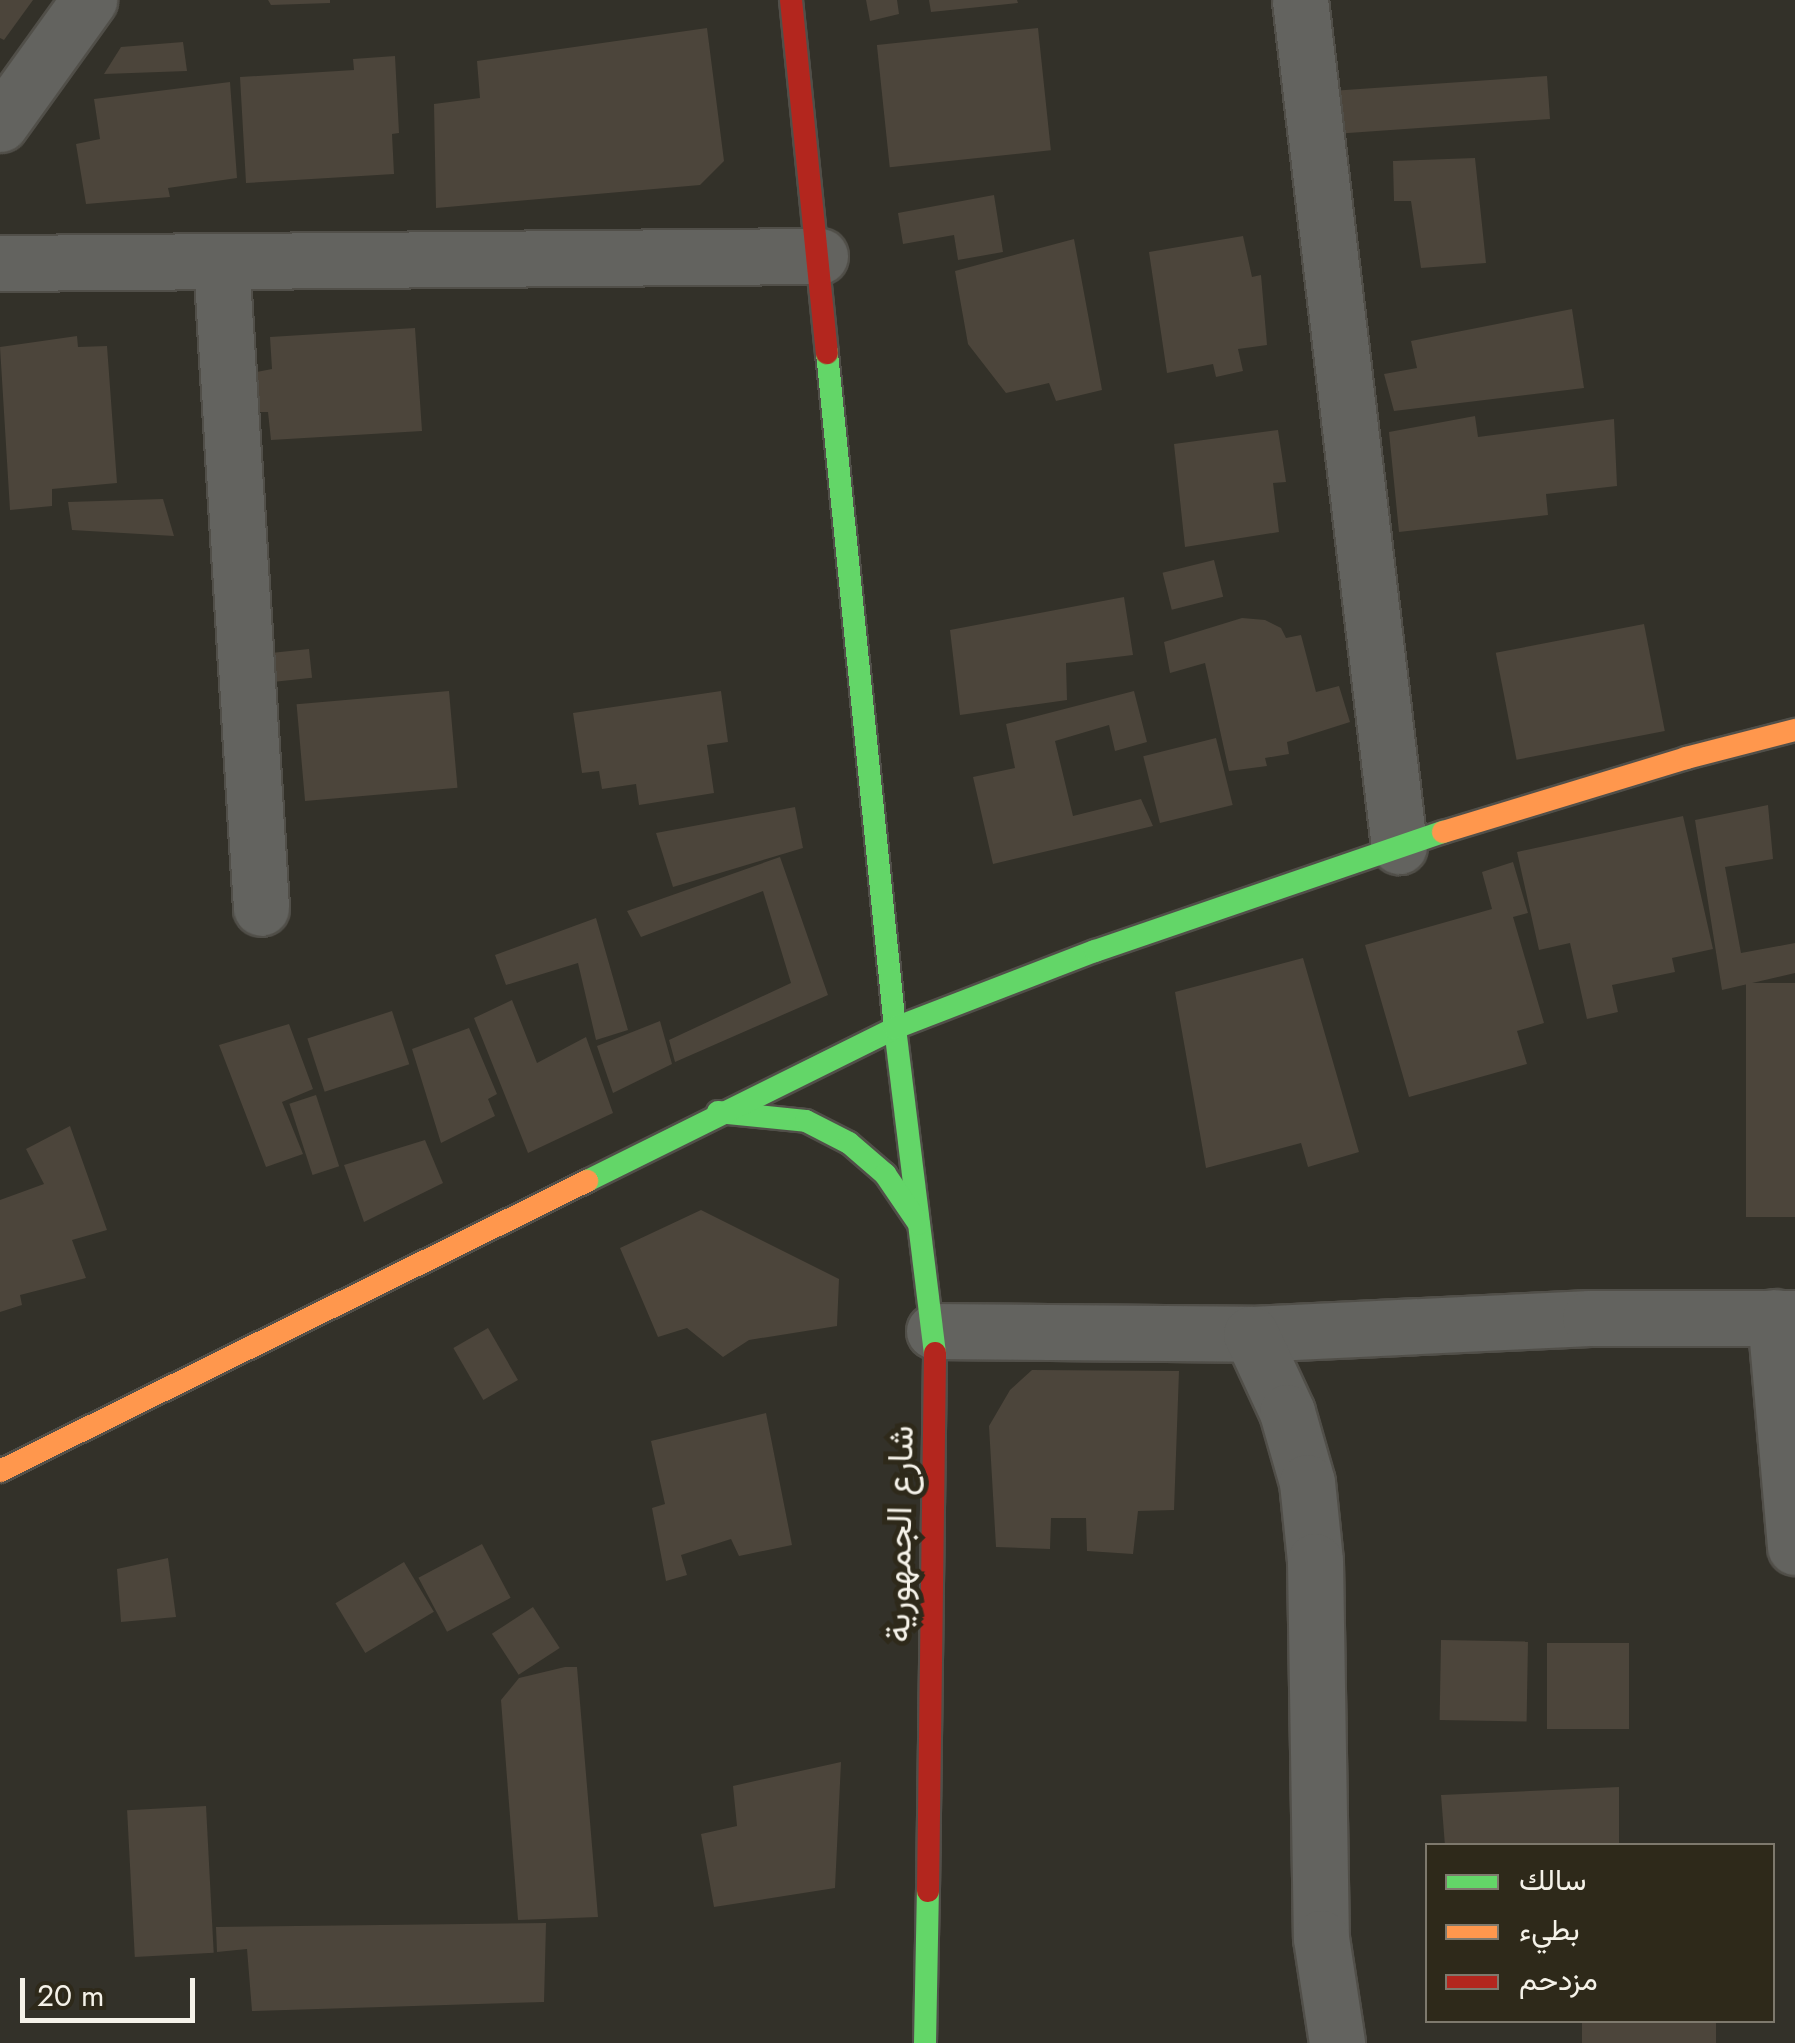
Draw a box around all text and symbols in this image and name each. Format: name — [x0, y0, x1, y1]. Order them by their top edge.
street label: شارع الجمهورية — [876, 1425, 922, 1643]
legend — [1425, 1843, 1775, 2023]
text: سالك — [1519, 1858, 1586, 1901]
text: بطيء — [1519, 1908, 1580, 1951]
scale bar — [25, 1958, 200, 2020]
text: مزدحم — [1519, 1958, 1598, 2001]
text: 20 m — [37, 1974, 104, 2017]

